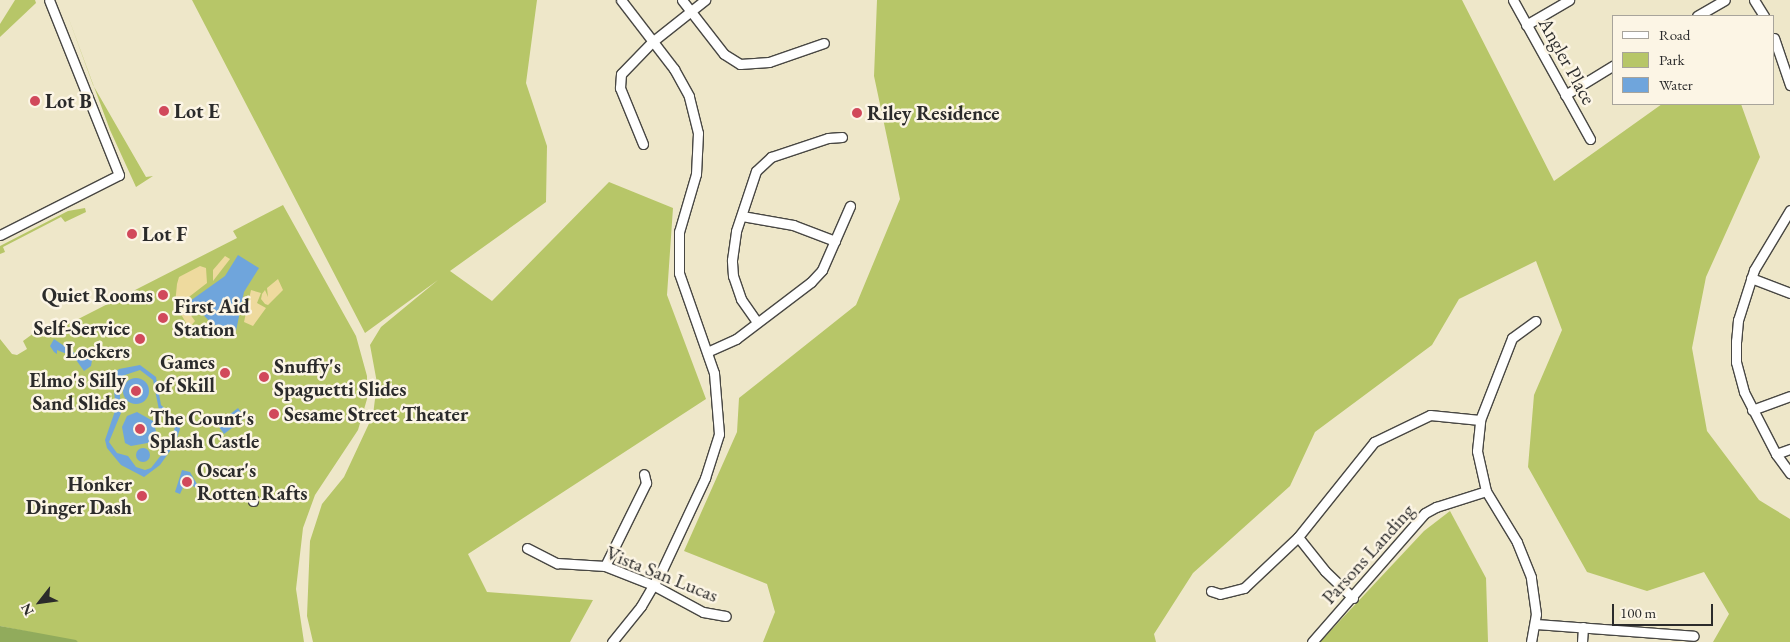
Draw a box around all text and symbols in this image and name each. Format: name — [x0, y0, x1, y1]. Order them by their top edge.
street label: Angler Place — [1533, 13, 1601, 109]
legend — [1612, 15, 1775, 105]
text: Road — [1659, 25, 1690, 44]
text: Park — [1659, 50, 1685, 69]
text: Water — [1659, 75, 1693, 94]
place label: Lot B — [45, 89, 92, 113]
marker: Lot B — [29, 95, 41, 107]
place label: Lot E — [174, 99, 220, 123]
place label: Riley Residence — [867, 101, 1000, 125]
marker: Lot E — [158, 105, 170, 117]
marker: Riley Residence — [851, 107, 863, 119]
place label: Lot F — [142, 222, 187, 246]
marker: Lot F — [126, 228, 138, 240]
place label: Quiet Rooms — [42, 283, 153, 307]
marker: Quiet Rooms — [157, 289, 169, 301]
place label: First Aid Station — [174, 294, 250, 341]
marker: First Aid Station — [156, 311, 170, 325]
place label: Self-Service Lockers — [34, 316, 130, 363]
marker: Self-Service Lockers — [134, 333, 146, 345]
place label: Games of Skill — [155, 350, 215, 397]
place label: Snuffy's Spaguetti Slides — [274, 354, 406, 401]
marker: Games of Skill — [219, 367, 231, 379]
place label: Elmo's Silly Sand Slides — [29, 368, 126, 415]
marker: Snuffy's Spaguetti Slides — [258, 371, 270, 383]
marker: Elmo's Silly Sand Slides — [130, 385, 142, 397]
place label: Sesame Street Theater — [284, 402, 468, 426]
place label: The Count's Splash Castle — [150, 406, 259, 453]
marker: Sesame Street Theater — [268, 408, 280, 420]
marker: The Count's Splash Castle — [134, 423, 146, 435]
place label: Oscar's Rotten Rafts — [197, 459, 307, 506]
place label: Honker Dinger Dash — [26, 472, 132, 519]
marker: Oscar's Rotten Rafts — [181, 476, 193, 488]
marker: Honker Dinger Dash — [136, 490, 148, 502]
street label: Parsons Landing — [1317, 499, 1419, 609]
street label: Vista San Lucas — [602, 541, 722, 607]
north arrow — [15, 577, 65, 627]
scale bar — [1615, 594, 1716, 626]
text: N — [16, 600, 38, 619]
text: 100 m — [1620, 603, 1656, 622]

